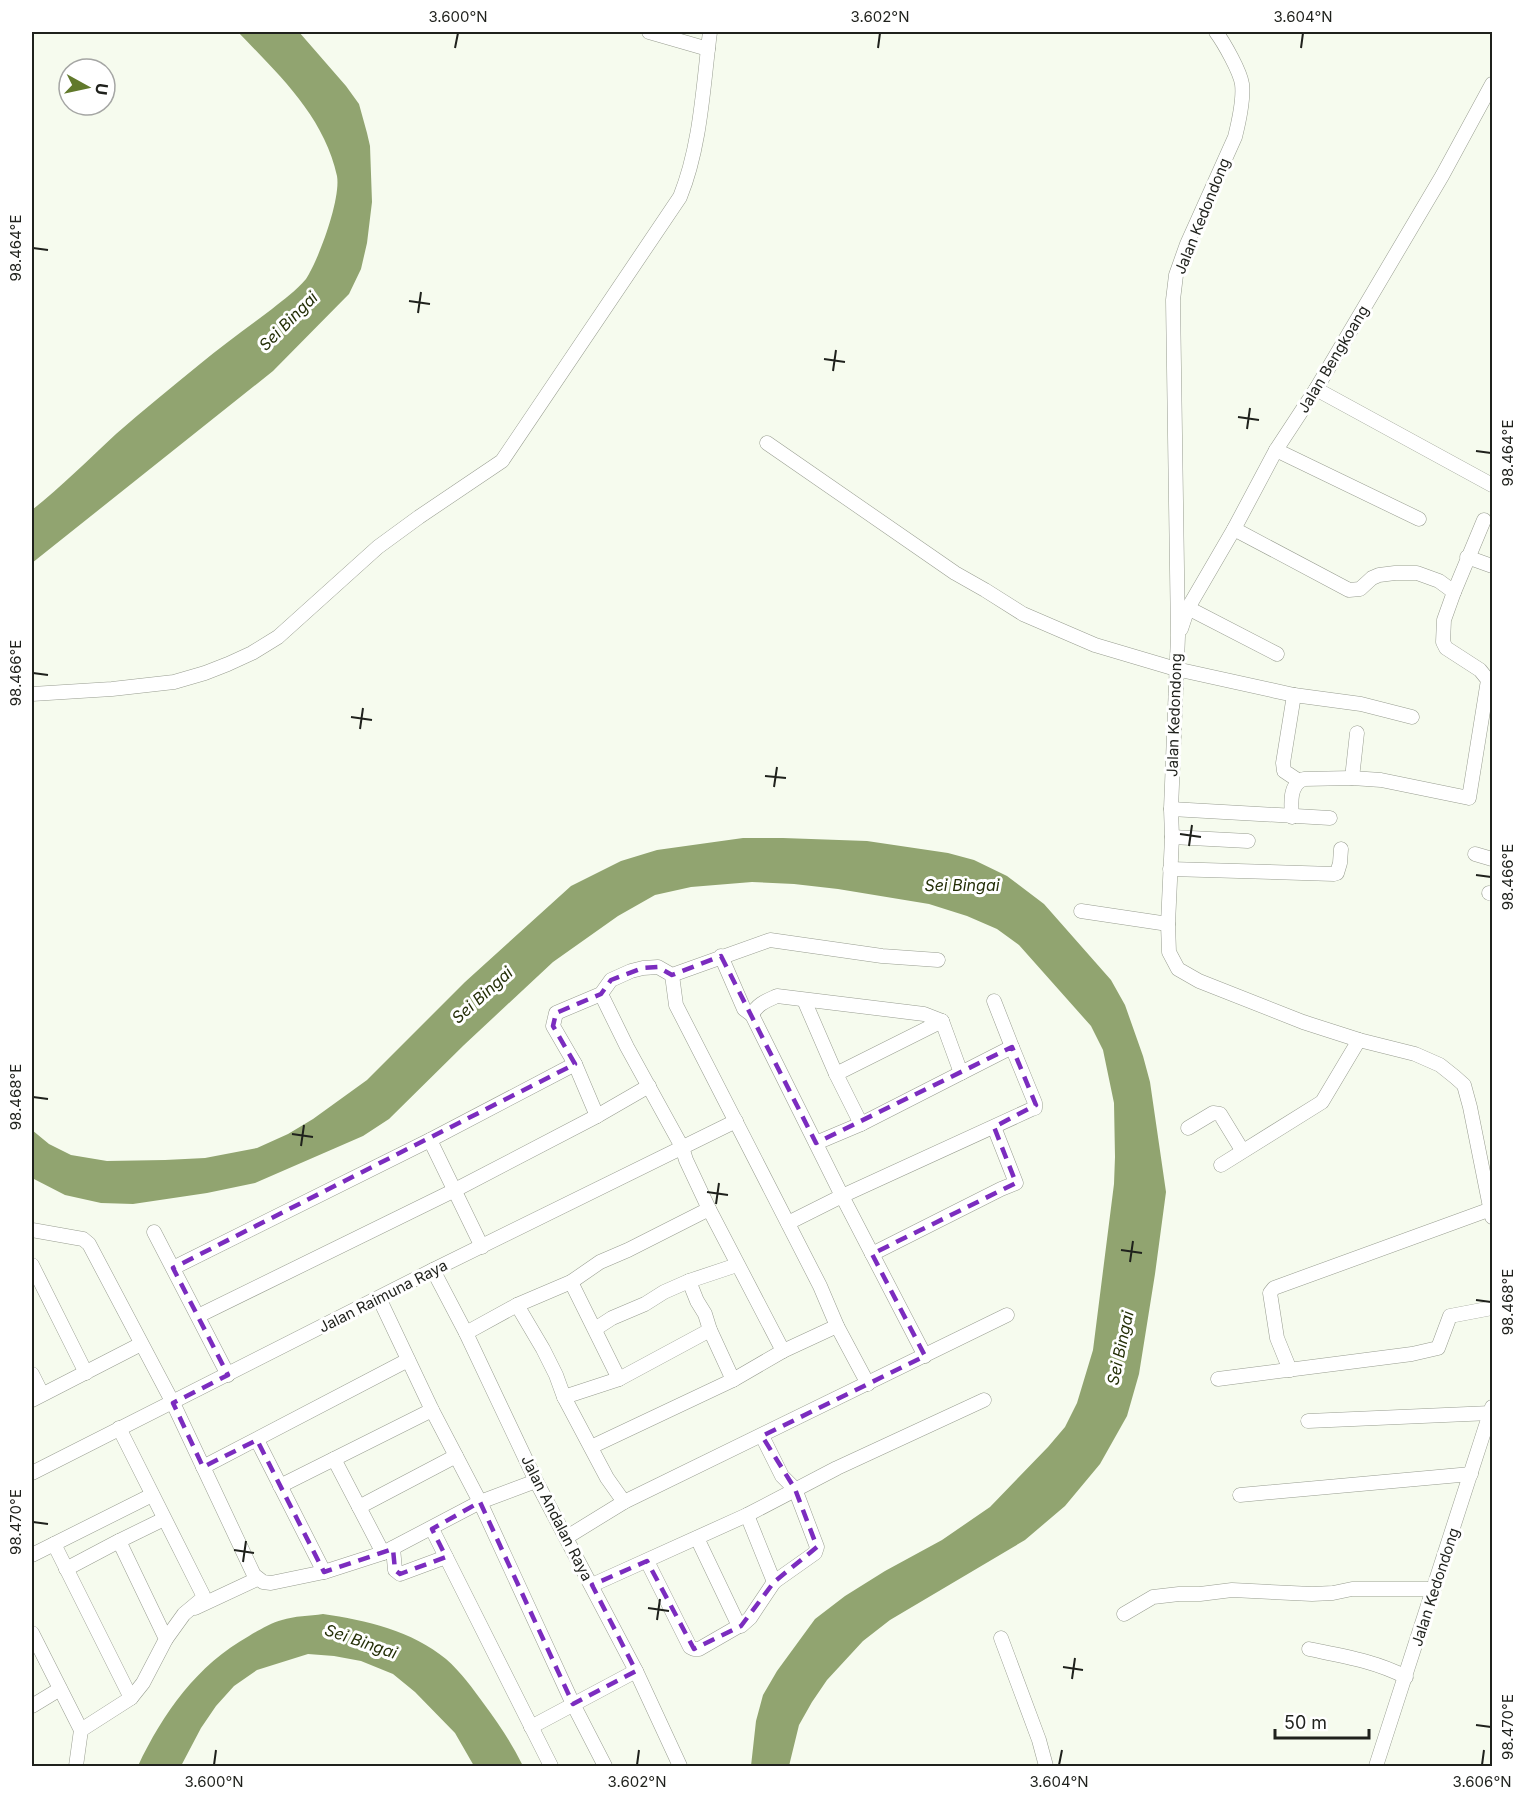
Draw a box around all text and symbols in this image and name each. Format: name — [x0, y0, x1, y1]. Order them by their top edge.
text: 3.600°N — [428, 7, 488, 26]
text: 3.602°N — [851, 7, 909, 26]
text: 3.604°N — [1273, 7, 1333, 26]
north arrow — [57, 57, 117, 117]
text: U — [91, 82, 113, 96]
street label: Jalan Kedondong — [1170, 155, 1234, 277]
text: 98.464°E — [6, 215, 25, 281]
water label: Sei Bingai — [254, 287, 322, 355]
street label: Jalan Bengkoang — [1293, 302, 1373, 416]
text: 98.464°E — [1498, 420, 1517, 486]
text: 98.466°E — [6, 640, 25, 706]
street label: Jalan Kedondong — [1162, 653, 1186, 777]
text: 98.466°E — [1498, 844, 1517, 910]
water label: Sei Bingai — [924, 875, 1001, 895]
water label: Sei Bingai — [447, 962, 517, 1028]
text: 98.468°E — [6, 1064, 25, 1130]
street label: Jalan Raimuna Raya — [315, 1255, 451, 1337]
text: 98.468°E — [1498, 1269, 1517, 1335]
water label: Sei Bingai — [1102, 1308, 1138, 1387]
street label: Jalan Andalan Raya — [517, 1452, 597, 1584]
text: 98.470°E — [6, 1489, 25, 1555]
street label: Jalan Kedondong — [1407, 1525, 1463, 1649]
water label: Sei Bingai — [322, 1619, 401, 1663]
text: 98.470°E — [1498, 1694, 1517, 1760]
scale bar — [1275, 1702, 1370, 1740]
text: 50 m — [1284, 1712, 1327, 1733]
text: 3.600°N — [184, 1772, 244, 1791]
text: 3.602°N — [608, 1772, 666, 1791]
text: 3.604°N — [1029, 1772, 1089, 1791]
text: 3.606°N — [1452, 1772, 1512, 1791]

